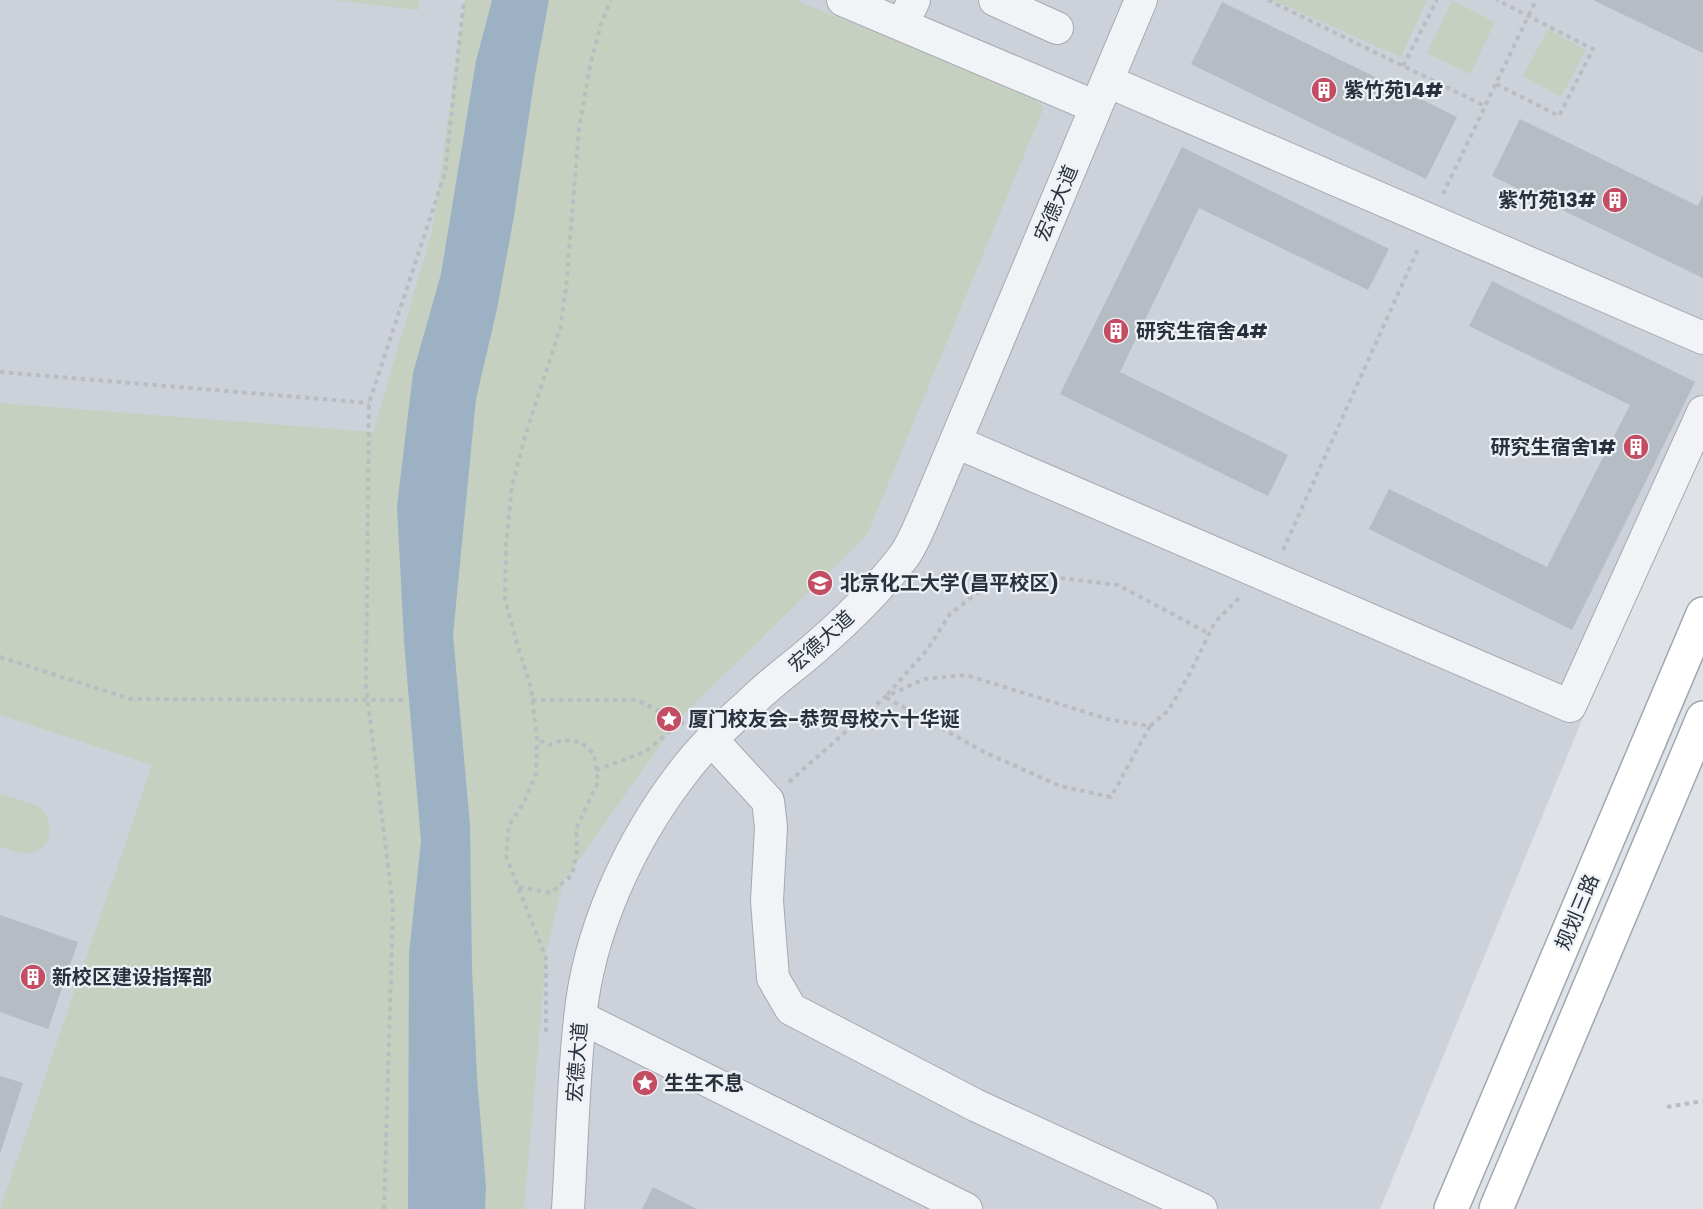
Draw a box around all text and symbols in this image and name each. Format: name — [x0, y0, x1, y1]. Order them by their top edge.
building icon: 紫竹苑14# — [1309, 75, 1339, 105]
place label: 紫竹苑14# — [1344, 76, 1443, 104]
street label: 宏德大道 — [1027, 161, 1085, 245]
building icon: 紫竹苑13# — [1600, 185, 1630, 215]
place label: 紫竹苑13# — [1498, 186, 1596, 214]
building icon: 研究生宿舍4# — [1101, 316, 1131, 346]
place label: 研究生宿舍4# — [1136, 317, 1268, 345]
building icon: 研究生宿舍1# — [1621, 432, 1651, 462]
place label: 研究生宿舍1# — [1490, 433, 1616, 461]
school or university icon: 北京化工大学(昌平校区) — [805, 568, 835, 598]
place label: 北京化工大学(昌平校区) — [840, 569, 1059, 597]
street label: 宏德大道 — [782, 604, 860, 678]
place icon: 厦门校友会-恭贺母校六十华诞 — [654, 704, 684, 734]
place label: 厦门校友会-恭贺母校六十华诞 — [688, 705, 960, 733]
street label: 规划三路 — [1548, 870, 1606, 954]
building icon: 新校区建设指挥部 — [18, 962, 48, 992]
place label: 新校区建设指挥部 — [52, 963, 212, 991]
street label: 宏德大道 — [560, 1021, 594, 1103]
place icon: 生生不息 — [630, 1068, 660, 1098]
place label: 生生不息 — [664, 1069, 744, 1097]

